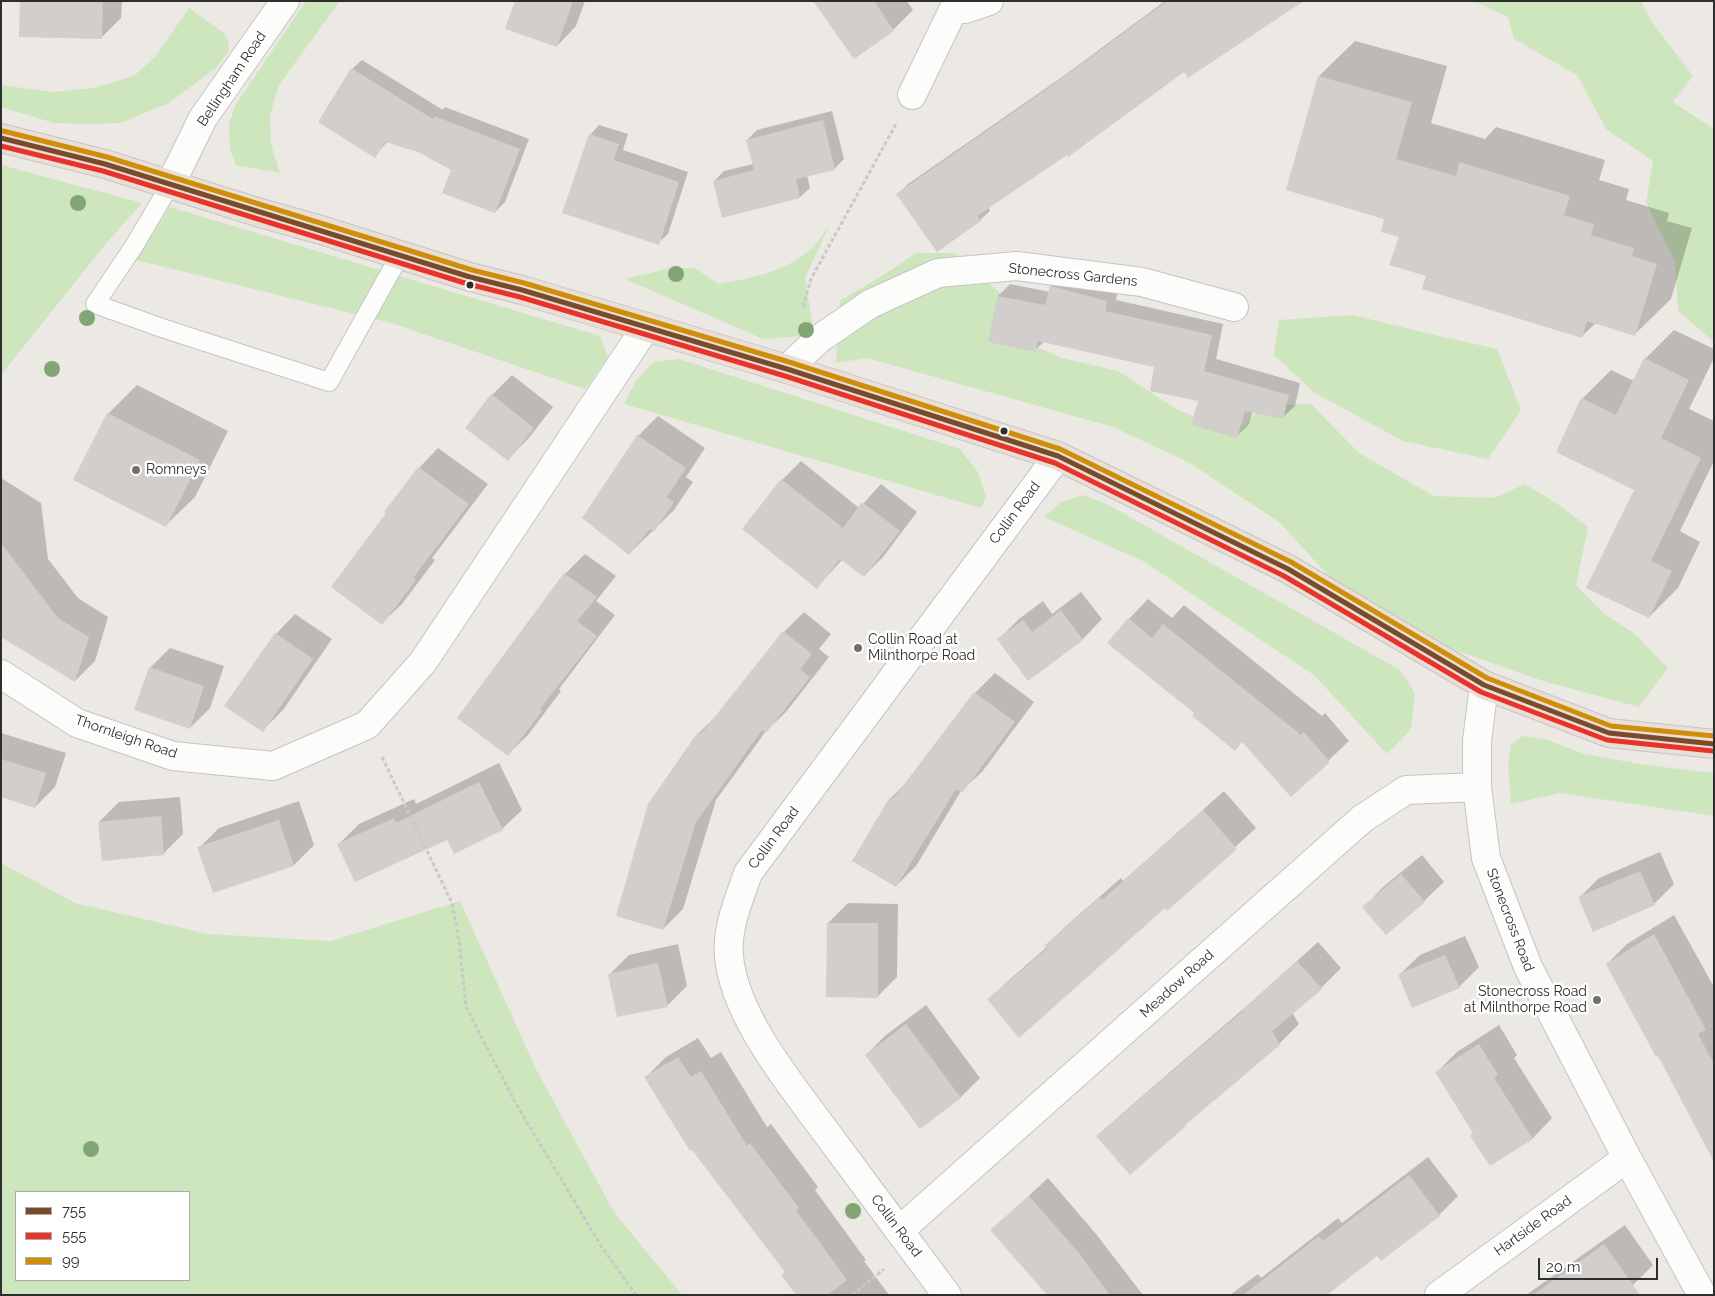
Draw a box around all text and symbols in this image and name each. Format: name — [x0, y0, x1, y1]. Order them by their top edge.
street label: Bellingham Road — [194, 28, 270, 130]
street label: Stonecross Gardens — [1008, 260, 1138, 290]
unlabelled marker — [465, 280, 475, 290]
unlabelled marker — [999, 426, 1009, 436]
place label: Romneys — [146, 462, 206, 478]
marker: Romneys — [130, 464, 142, 476]
street label: Collin Road — [986, 478, 1044, 548]
place label: Collin Road at Milnthorpe Road — [868, 632, 975, 664]
marker: Collin Road at Milnthorpe Road — [852, 642, 864, 654]
street label: Thornleigh Road — [73, 712, 179, 762]
street label: Collin Road — [745, 803, 803, 873]
street label: Stonecross Road — [1483, 866, 1537, 974]
street label: Meadow Road — [1137, 947, 1217, 1021]
place label: Stonecross Road at Milnthorpe Road — [1464, 984, 1587, 1016]
marker: Stonecross Road at Milnthorpe Road — [1591, 994, 1603, 1006]
legend — [15, 1191, 190, 1281]
street label: Collin Road — [867, 1191, 925, 1261]
street label: Hartside Road — [1491, 1192, 1575, 1260]
text: 755 — [62, 1202, 86, 1220]
text: 555 — [62, 1227, 87, 1245]
scale bar — [1540, 1248, 1660, 1280]
text: 99 — [62, 1252, 80, 1270]
text: 20 m — [1546, 1258, 1581, 1276]

